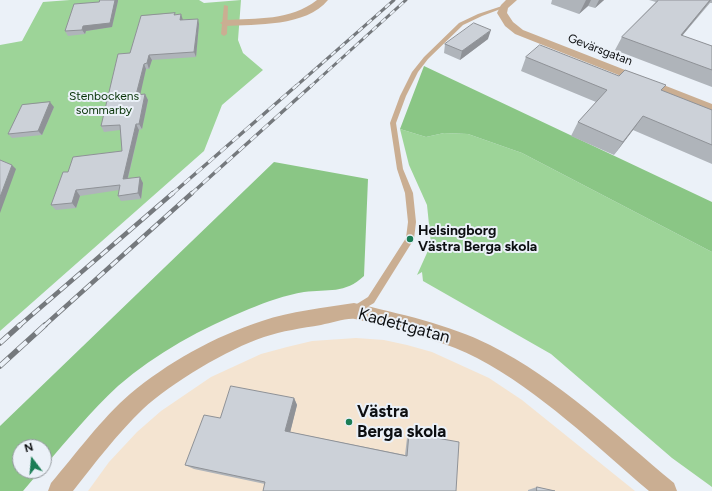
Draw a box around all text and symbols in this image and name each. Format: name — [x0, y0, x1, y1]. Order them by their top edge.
street label: Gevärsgatan — [566, 31, 634, 69]
park label: Stenbockens sommarby — [69, 89, 139, 117]
place label: Helsingborg Västra Berga skola — [418, 223, 537, 256]
marker: Helsingborg Västra Berga skola — [405, 234, 415, 244]
street label: Kadettgatan — [356, 304, 452, 348]
place label: Västra Berga skola — [357, 402, 446, 442]
marker: Västra Berga skola — [344, 417, 354, 427]
north arrow — [12, 439, 52, 479]
text: N — [23, 441, 35, 455]

